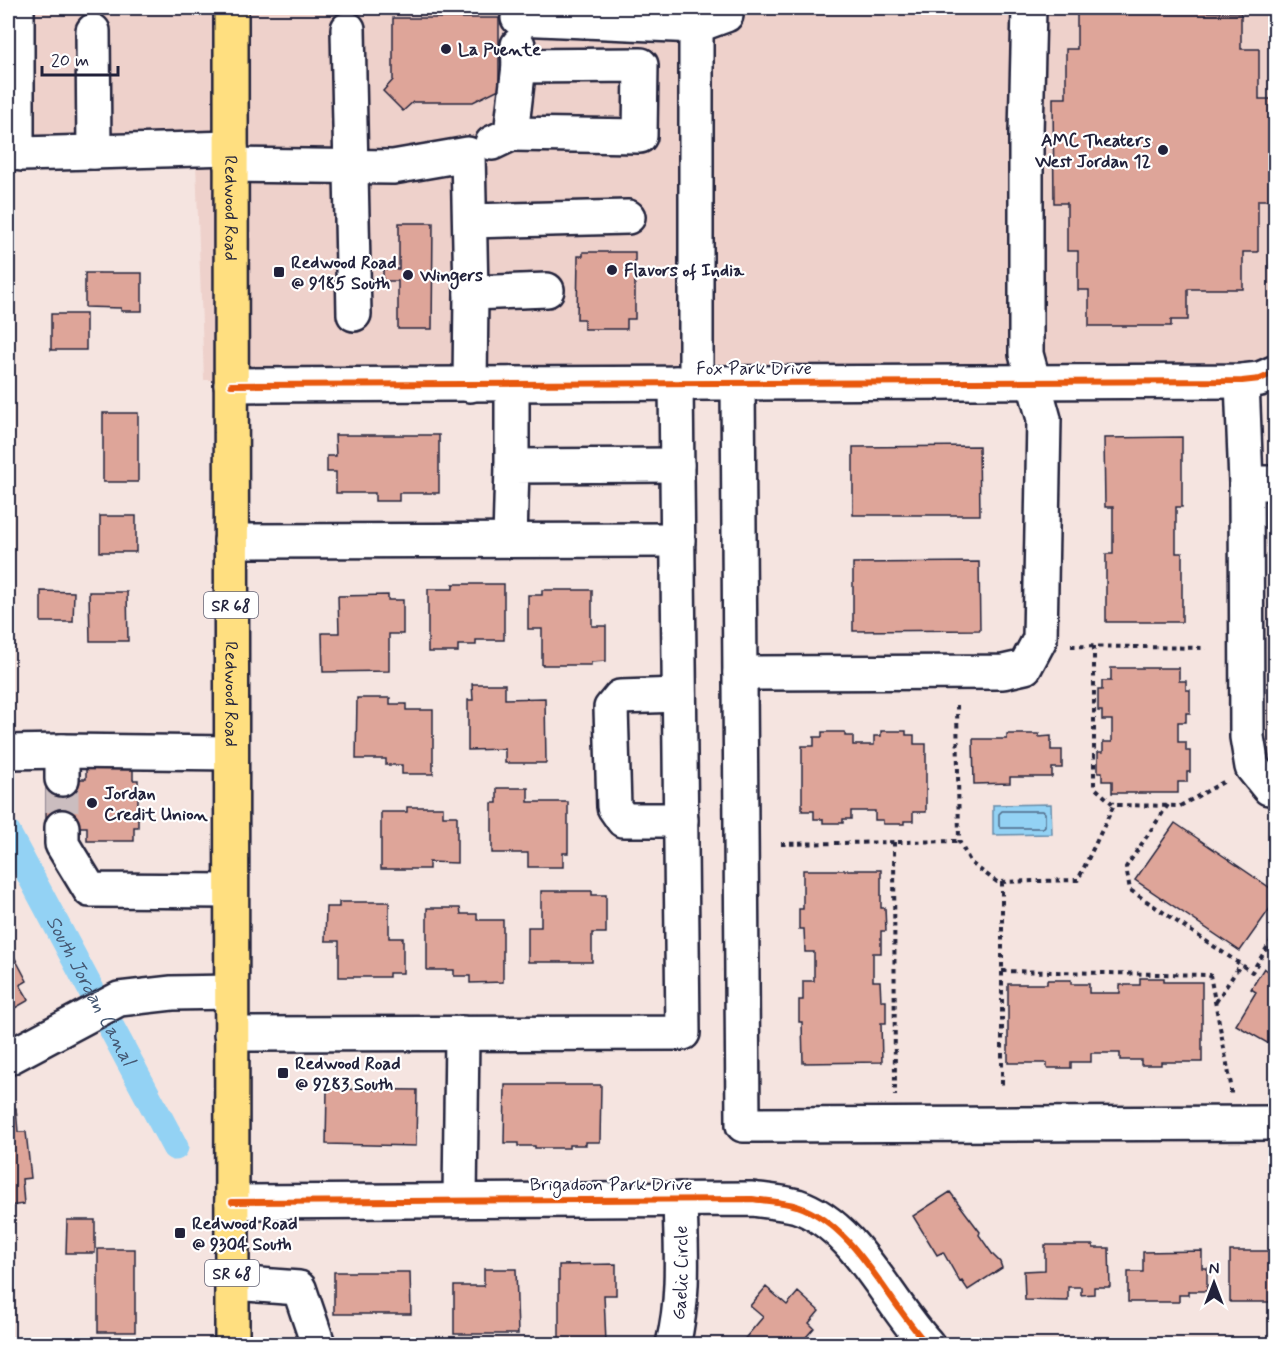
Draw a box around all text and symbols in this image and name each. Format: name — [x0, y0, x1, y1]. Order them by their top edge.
place label: La Puente — [458, 38, 541, 62]
scale bar — [42, 39, 118, 77]
marker: La Puente — [439, 42, 453, 56]
text: 20 m — [51, 49, 89, 73]
place label: AMC Theaters West Jordan 12 — [1034, 129, 1151, 174]
marker: AMC Theaters West Jordan 12 — [1156, 143, 1170, 157]
street label: Redwood Road — [218, 155, 242, 261]
place label: Redwood Road @ 9185 South — [291, 251, 397, 296]
place label: Flavors of India — [624, 259, 745, 283]
marker: Flavors of India — [605, 263, 619, 277]
place label: Wingers — [419, 264, 483, 290]
marker: Redwood Road @ 9185 South — [272, 265, 286, 279]
marker: Wingers — [401, 268, 415, 282]
street label: Fox Park Drive — [696, 357, 812, 381]
road number: SR 68 — [204, 592, 258, 618]
street label: Redwood Road — [218, 641, 243, 747]
place label: Jordan Credit Union — [104, 782, 208, 827]
marker: Jordan Credit Union — [85, 796, 99, 810]
water label: South Jordan Canal — [39, 911, 142, 1072]
place label: Redwood Road @ 9283 South — [295, 1052, 401, 1097]
marker: Redwood Road @ 9283 South — [276, 1066, 290, 1080]
street label: Brigadoon Park Drive — [530, 1173, 692, 1198]
place label: Redwood Road @ 9304 South — [192, 1212, 298, 1257]
street label: Gaelic Circle — [667, 1225, 694, 1321]
marker: Redwood Road @ 9304 South — [173, 1226, 187, 1240]
north arrow — [1184, 1253, 1244, 1313]
text: N — [1209, 1259, 1219, 1280]
road number: SR 68 — [205, 1260, 259, 1286]

